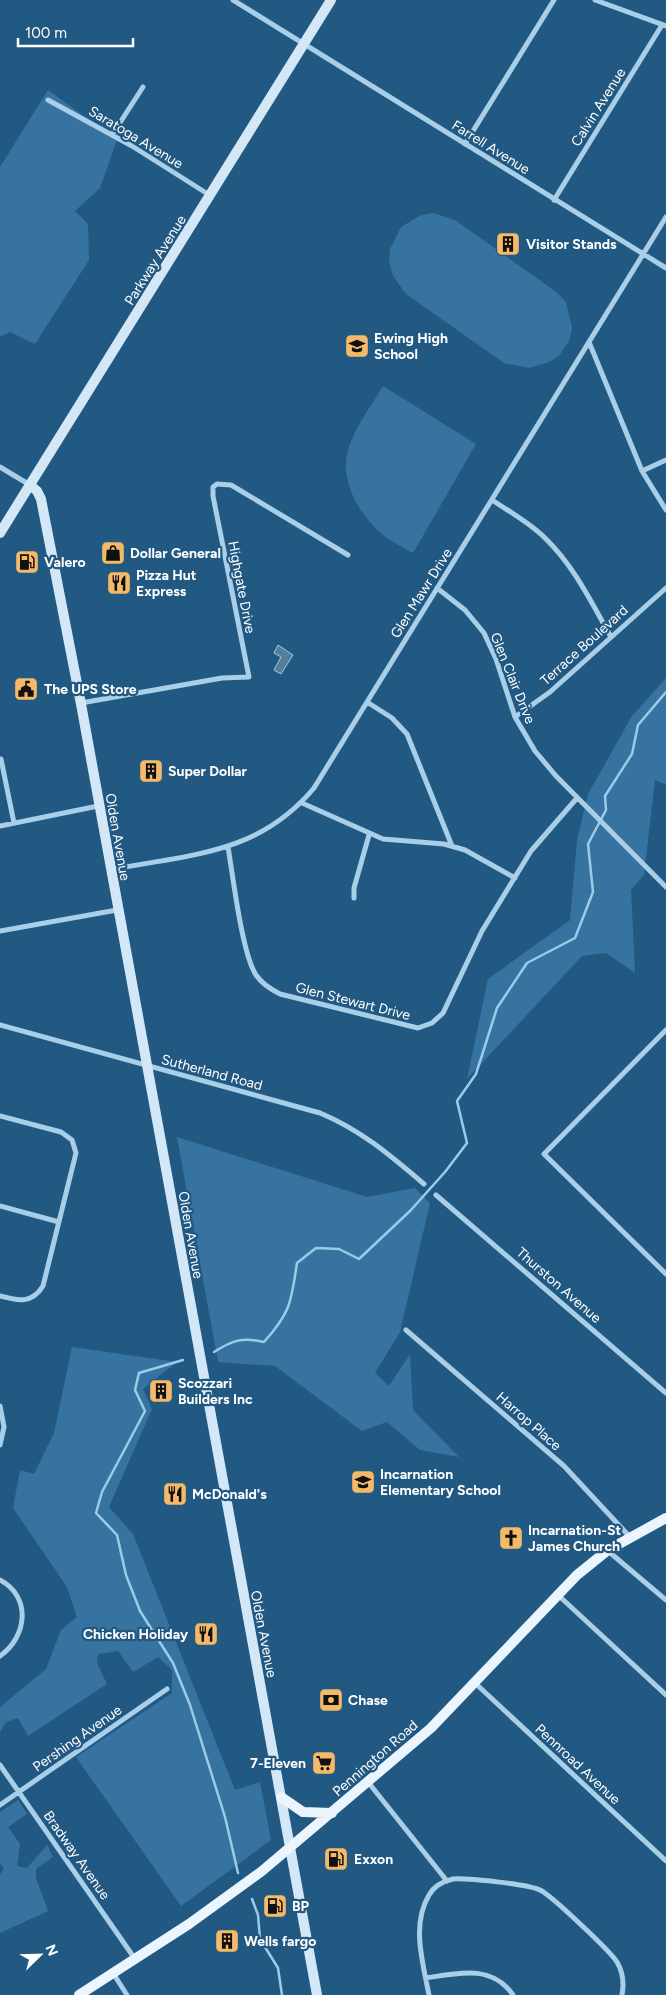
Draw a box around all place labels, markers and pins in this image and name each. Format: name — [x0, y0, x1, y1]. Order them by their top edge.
building icon: Visitor Stands — [495, 231, 521, 257]
place label: Visitor Stands — [526, 236, 617, 253]
place label: Ewing High School — [374, 330, 448, 363]
school or university icon: Ewing High School — [344, 333, 370, 359]
shop icon: Dollar General — [100, 540, 126, 566]
place label: Dollar General — [130, 545, 221, 562]
fuel station icon: Valero — [14, 549, 40, 575]
place label: Valero — [44, 554, 86, 571]
place label: Pizza Hut Express — [136, 567, 197, 600]
restaurant icon: Pizza Hut Express — [106, 570, 132, 596]
public building icon: The UPS Store — [13, 676, 39, 702]
place label: The UPS Store — [44, 681, 137, 698]
building icon: Super Dollar — [138, 758, 164, 784]
place label: Super Dollar — [168, 763, 248, 780]
place label: Scozzari Builders Inc — [178, 1375, 253, 1408]
building icon: Scozzari Builders Inc — [148, 1378, 174, 1404]
place label: Incarnation Elementary School — [380, 1466, 501, 1499]
school or university icon: Incarnation Elementary School — [350, 1469, 376, 1495]
restaurant icon: McDonald's — [162, 1481, 188, 1507]
place label: McDonald's — [192, 1486, 267, 1503]
place label: Incarnation-St James Church — [528, 1522, 621, 1555]
church icon: Incarnation-St James Church — [498, 1525, 524, 1551]
restaurant icon: Chicken Holiday — [193, 1621, 219, 1647]
place label: Chicken Holiday — [83, 1626, 189, 1643]
bank icon: Chase — [318, 1687, 344, 1713]
place label: Chase — [348, 1692, 388, 1709]
supermarket icon: 7-Eleven — [311, 1750, 337, 1776]
place label: 7-Eleven — [250, 1755, 306, 1772]
fuel station icon: Exxon — [323, 1846, 349, 1872]
place label: Exxon — [354, 1851, 393, 1868]
fuel station icon: BP — [262, 1893, 288, 1919]
place label: BP — [292, 1898, 310, 1915]
building icon: Wells fargo — [214, 1928, 240, 1954]
place label: Wells fargo — [244, 1933, 316, 1950]

